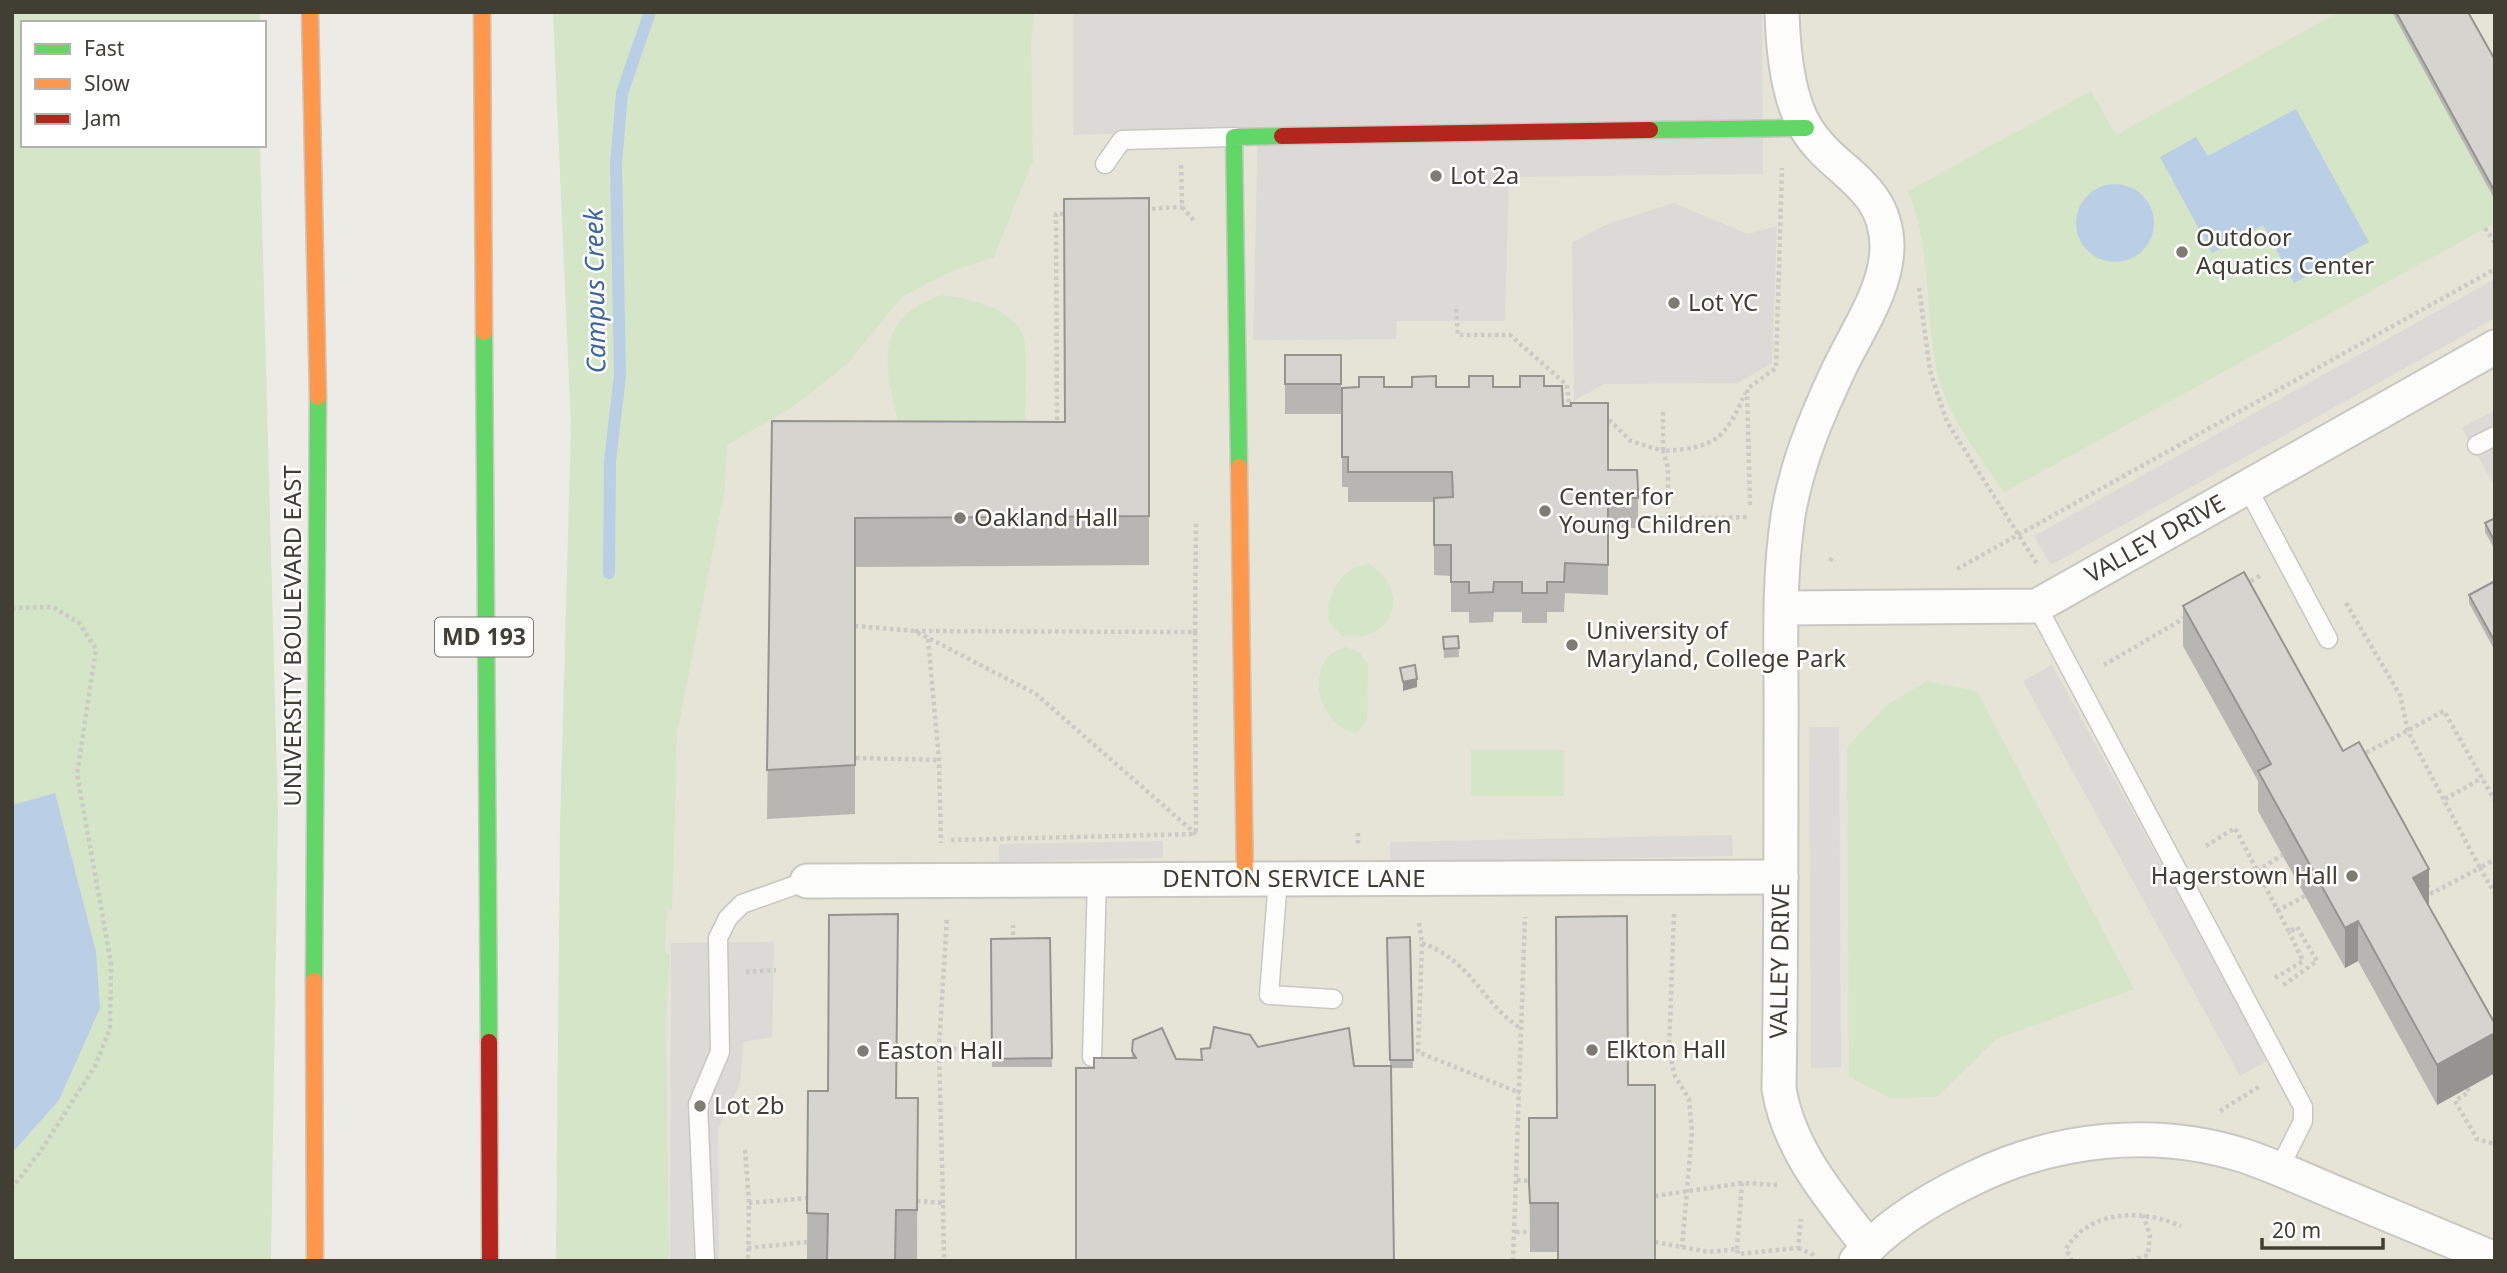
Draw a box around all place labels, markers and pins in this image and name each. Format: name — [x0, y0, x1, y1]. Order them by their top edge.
place label: Lot 2a — [1450, 158, 1519, 191]
marker: Lot 2a — [1428, 168, 1444, 184]
place label: Outdoor Aquatics Center — [2196, 220, 2374, 281]
marker: Outdoor Aquatics Center — [2174, 244, 2190, 260]
place label: Lot YC — [1688, 285, 1758, 318]
marker: Lot YC — [1666, 295, 1682, 311]
place label: Center for Young Children — [1559, 479, 1732, 540]
place label: Oakland Hall — [974, 500, 1118, 533]
marker: Center for Young Children — [1537, 503, 1553, 519]
marker: Oakland Hall — [952, 510, 968, 526]
place label: University of Maryland, College Park — [1586, 613, 1846, 674]
marker: University of Maryland, College Park — [1564, 637, 1580, 653]
place label: Hagerstown Hall — [2151, 858, 2338, 891]
marker: Hagerstown Hall — [2344, 868, 2360, 884]
place label: Elkton Hall — [1606, 1032, 1726, 1065]
place label: Easton Hall — [877, 1033, 1003, 1066]
marker: Elkton Hall — [1584, 1042, 1600, 1058]
marker: Easton Hall — [855, 1043, 871, 1059]
place label: Lot 2b — [714, 1088, 785, 1121]
marker: Lot 2b — [692, 1098, 708, 1114]

